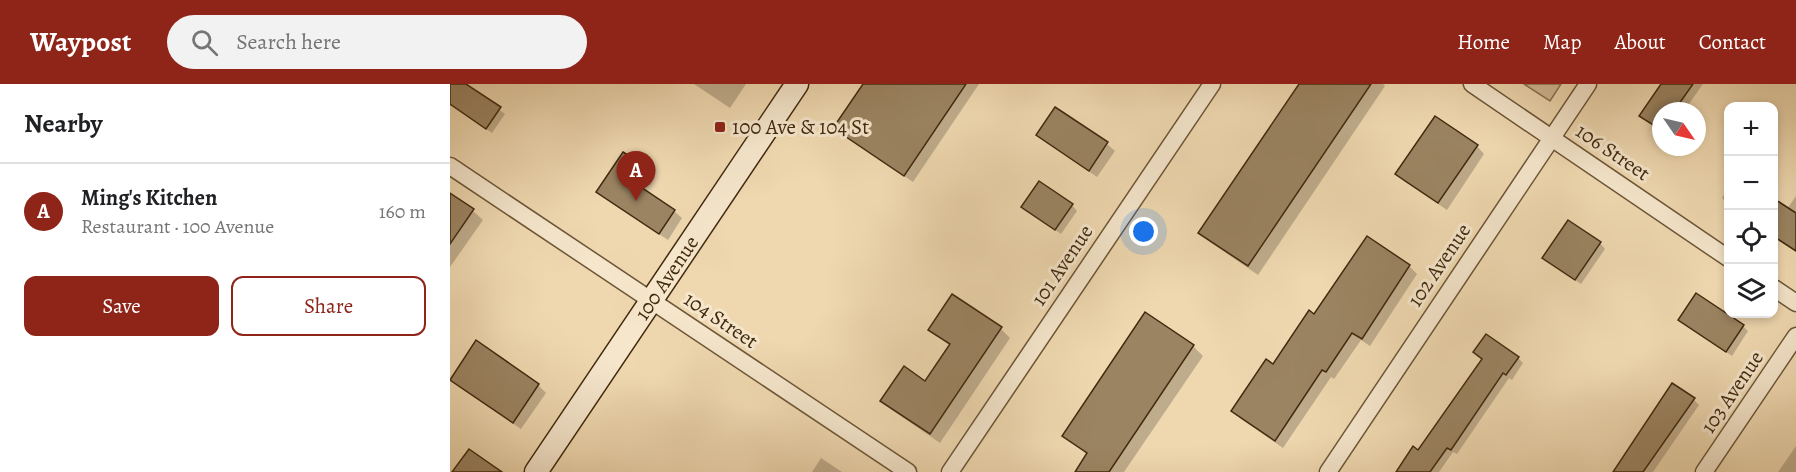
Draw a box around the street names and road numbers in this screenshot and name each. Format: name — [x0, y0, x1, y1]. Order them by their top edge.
street label: 106 Street — [1570, 117, 1656, 187]
street label: 102 Avenue — [1401, 218, 1477, 312]
street label: 101 Avenue — [1025, 219, 1099, 311]
street label: 100 Avenue — [628, 230, 705, 326]
street label: 104 Street — [678, 285, 764, 355]
street label: 103 Avenue — [1694, 345, 1770, 439]

